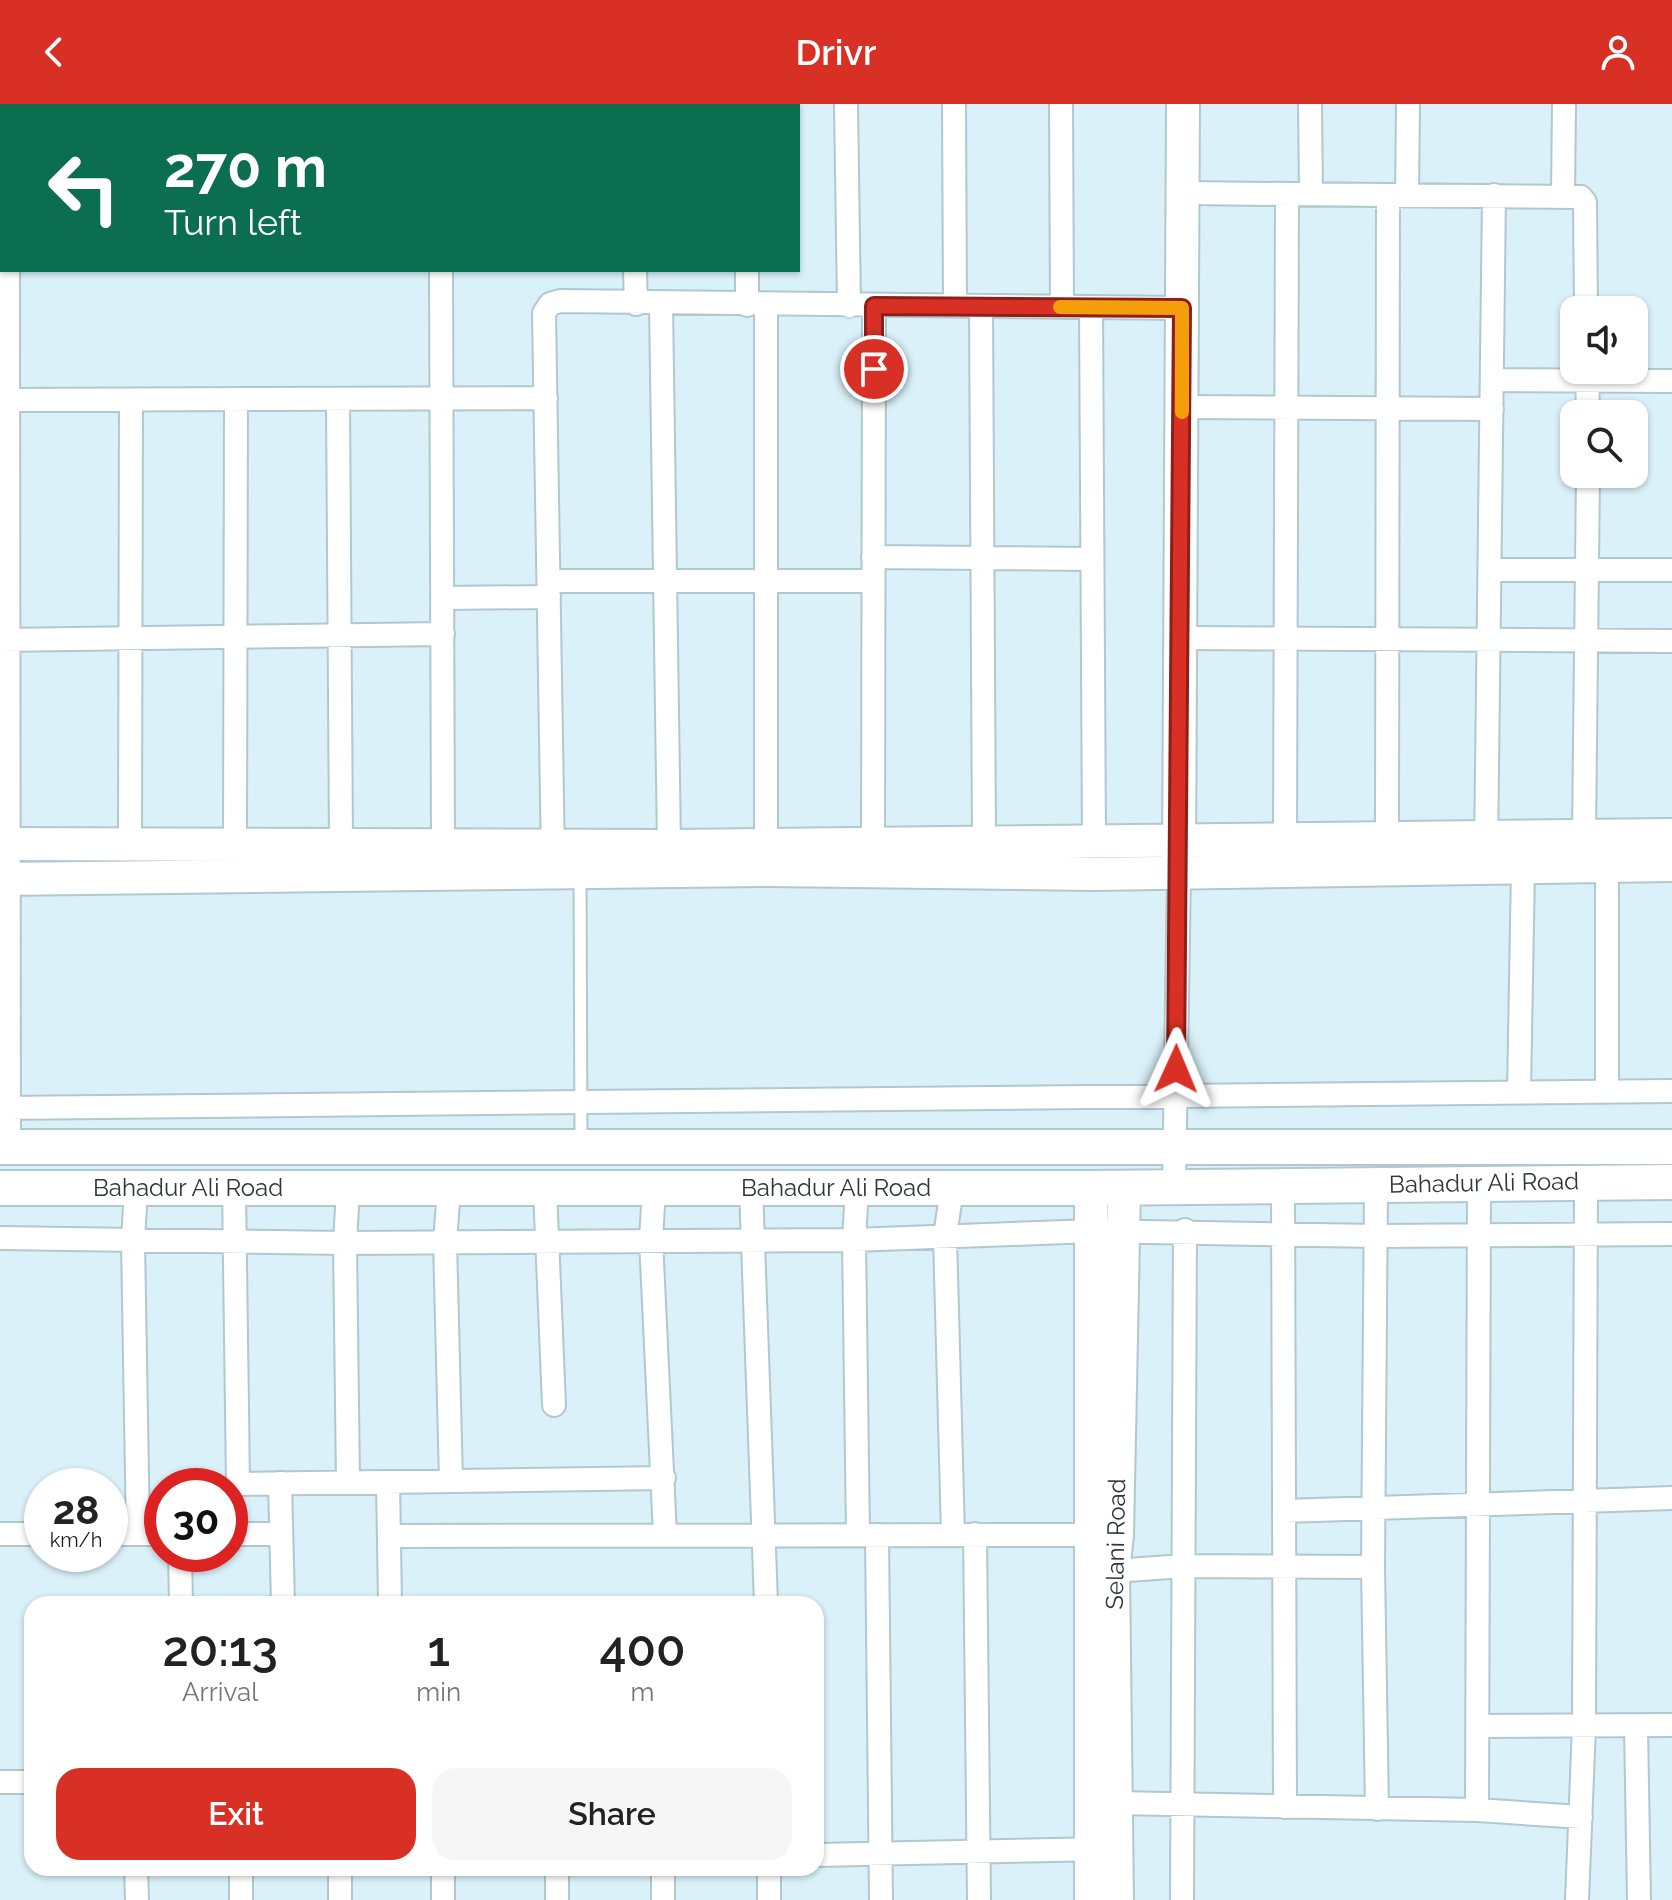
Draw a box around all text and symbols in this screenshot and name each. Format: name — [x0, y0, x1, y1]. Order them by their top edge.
icon: back — [32, 30, 76, 74]
icon: person — [1596, 30, 1640, 74]
text: Drivr — [796, 31, 876, 73]
text: 270 m — [164, 134, 327, 200]
icon: left — [32, 136, 136, 240]
text: Turn left — [164, 201, 302, 243]
map controls — [1560, 296, 1648, 488]
button: sound — [1560, 296, 1648, 384]
pin — [840, 335, 908, 403]
icon: arrive — [852, 347, 896, 391]
button: search — [1560, 400, 1648, 488]
position arrow — [1134, 1027, 1218, 1111]
street label: Bahadur Ali Road — [1389, 1166, 1579, 1199]
street label: Bahadur Ali Road — [93, 1173, 283, 1202]
street label: Bahadur Ali Road — [741, 1173, 931, 1202]
speed limit sign: 30 — [144, 1468, 248, 1572]
street label: Selani Road — [1100, 1478, 1131, 1610]
text: 28 — [53, 1486, 99, 1533]
text: km/h — [50, 1528, 102, 1552]
text: 20:13 — [162, 1621, 278, 1677]
text: 1 — [427, 1621, 450, 1677]
text: 400 — [600, 1621, 686, 1677]
text: Arrival — [182, 1677, 258, 1707]
text: min — [416, 1677, 461, 1707]
text: m — [631, 1677, 654, 1707]
button: Exit — [56, 1768, 416, 1860]
button: Share — [432, 1768, 792, 1860]

